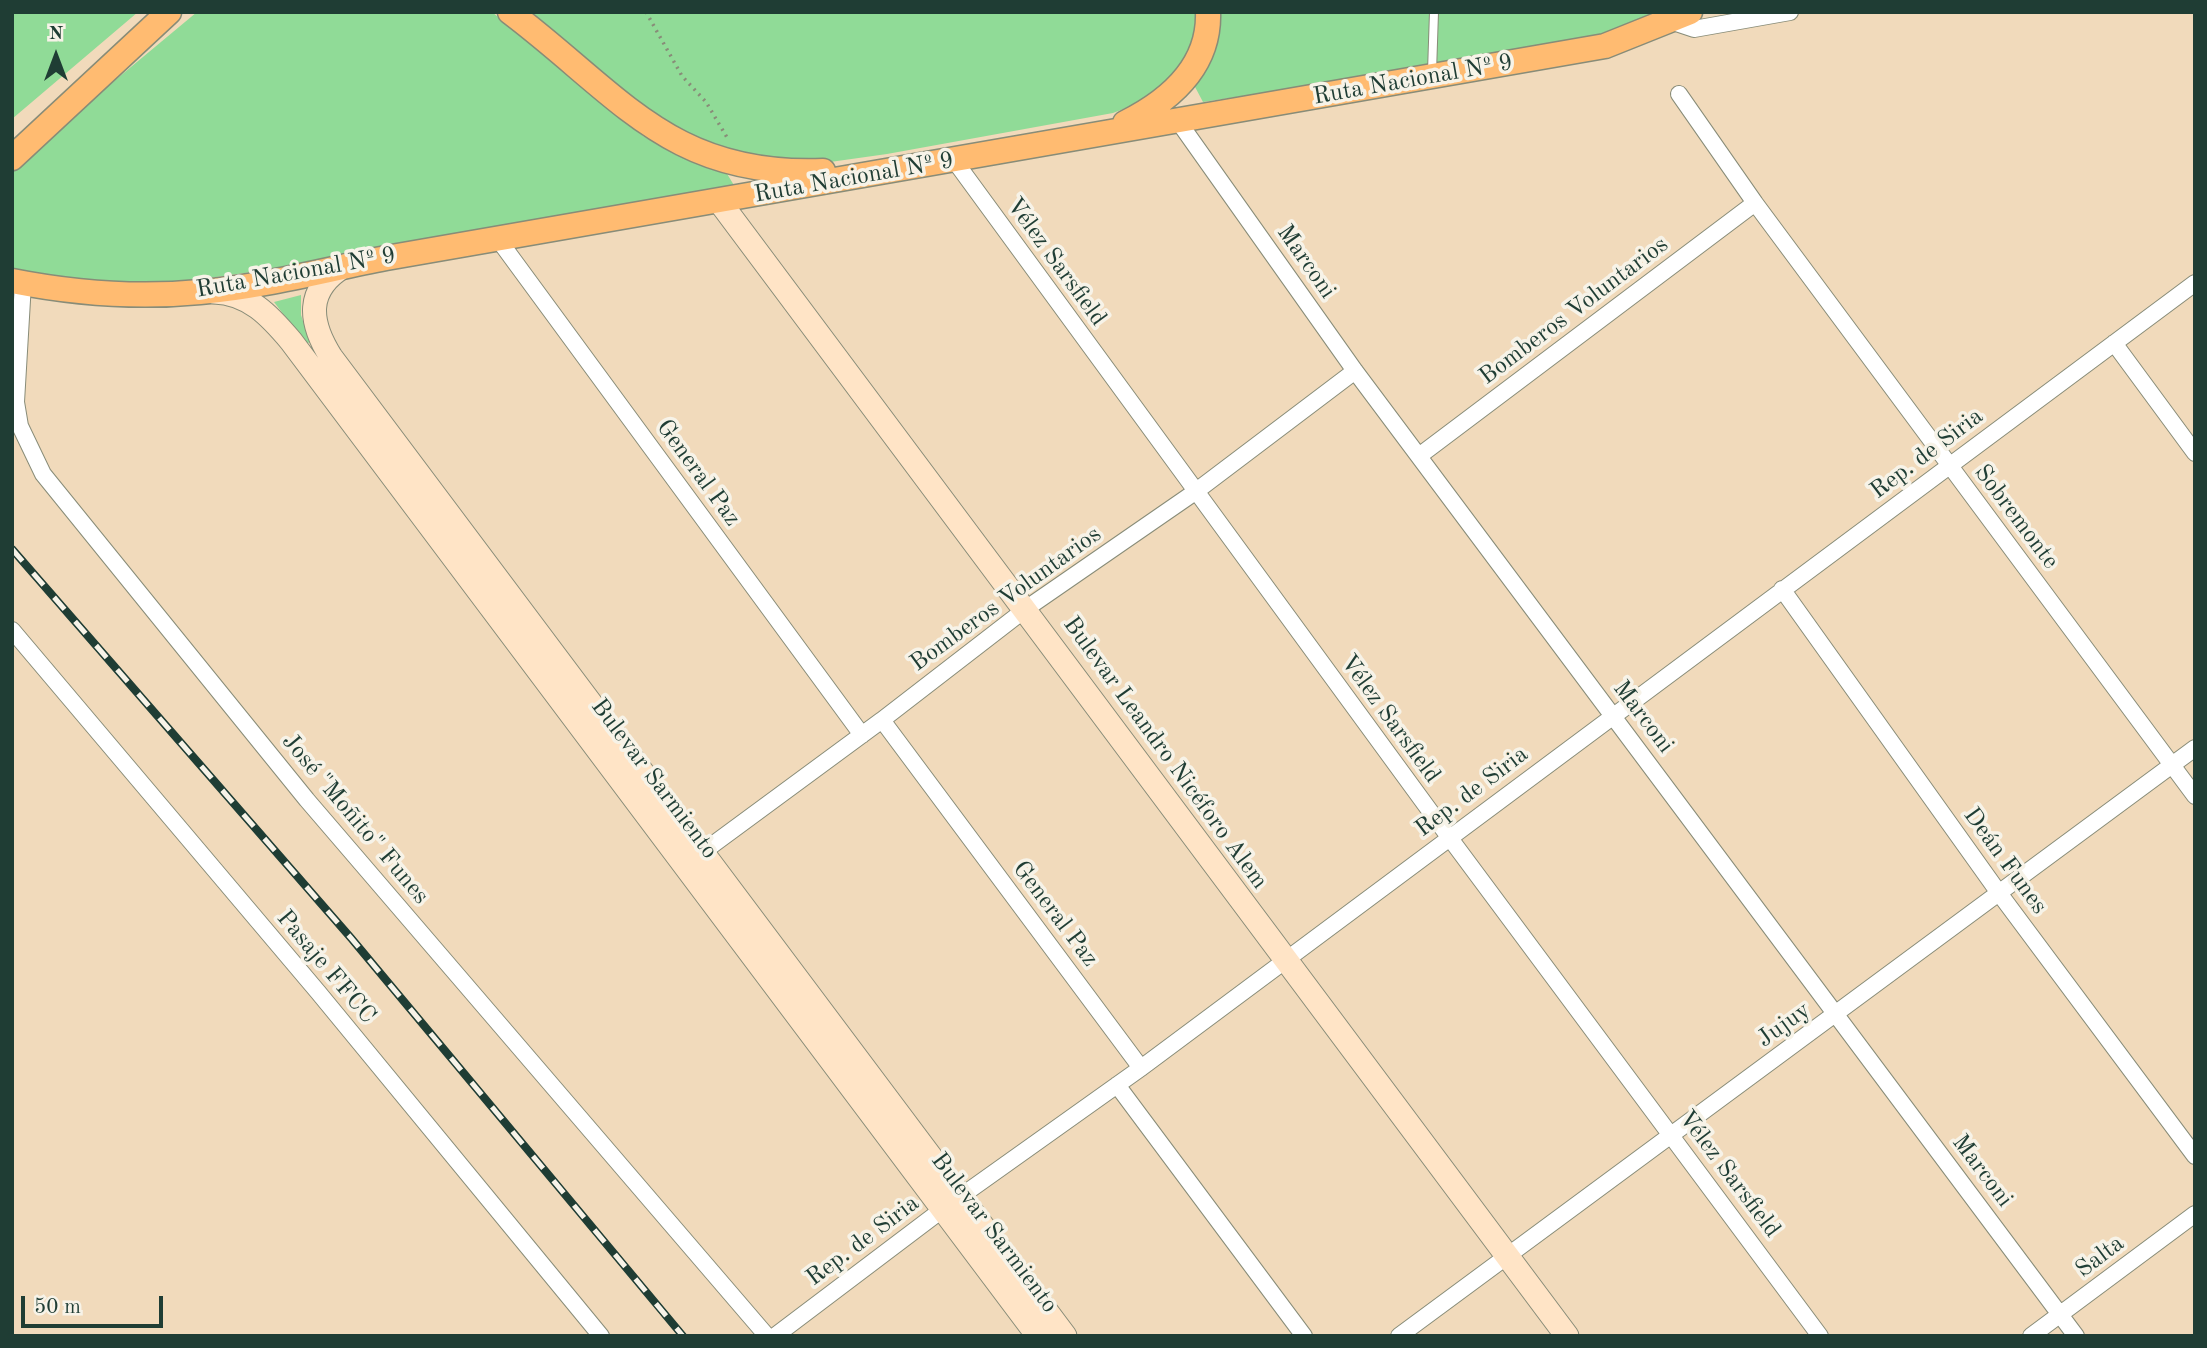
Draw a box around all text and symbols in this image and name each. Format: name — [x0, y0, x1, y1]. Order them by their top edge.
north arrow — [21, 21, 91, 91]
text: N — [49, 25, 63, 44]
street label: Ruta Nacional Nº 9 — [1311, 48, 1515, 112]
street label: Ruta Nacional Nº 9 — [752, 146, 956, 210]
street label: Vélez Sarsfield — [1000, 192, 1112, 332]
street label: Marconi — [1270, 219, 1342, 305]
street label: Bomberos Voluntarios — [1474, 231, 1674, 391]
street label: Ruta Nacional Nº 9 — [194, 241, 398, 305]
street label: Rep. de Siria — [1865, 402, 1989, 506]
street label: General Paz — [650, 414, 746, 532]
street label: Sobremonte — [1967, 459, 2065, 575]
street label: Bomberos Voluntarios — [905, 520, 1107, 678]
street label: Bulevar Leandro Nicéforo Alem — [1056, 611, 1274, 895]
street label: Vélez Sarsfield — [1334, 649, 1446, 789]
street label: Marconi — [1606, 675, 1680, 759]
street label: Bulevar Sarmiento — [584, 693, 724, 865]
street label: José "Moñito" Funes — [275, 728, 435, 910]
street label: Rep. de Siria — [1410, 740, 1534, 844]
street label: Deán Funes — [1957, 802, 2053, 920]
street label: General Paz — [1006, 855, 1104, 973]
street label: Pasaje FFCC — [270, 904, 382, 1030]
street label: Jujuy — [1752, 996, 1816, 1054]
street label: Vélez Sarsfield — [1672, 1105, 1786, 1243]
street label: Marconi — [1945, 1129, 2019, 1213]
street label: Bulevar Sarmiento — [924, 1147, 1064, 1319]
street label: Rep. de Siria — [801, 1189, 925, 1293]
street label: Salta — [2070, 1229, 2130, 1285]
scale bar — [24, 1282, 166, 1326]
text: 50 m — [34, 1297, 81, 1318]

